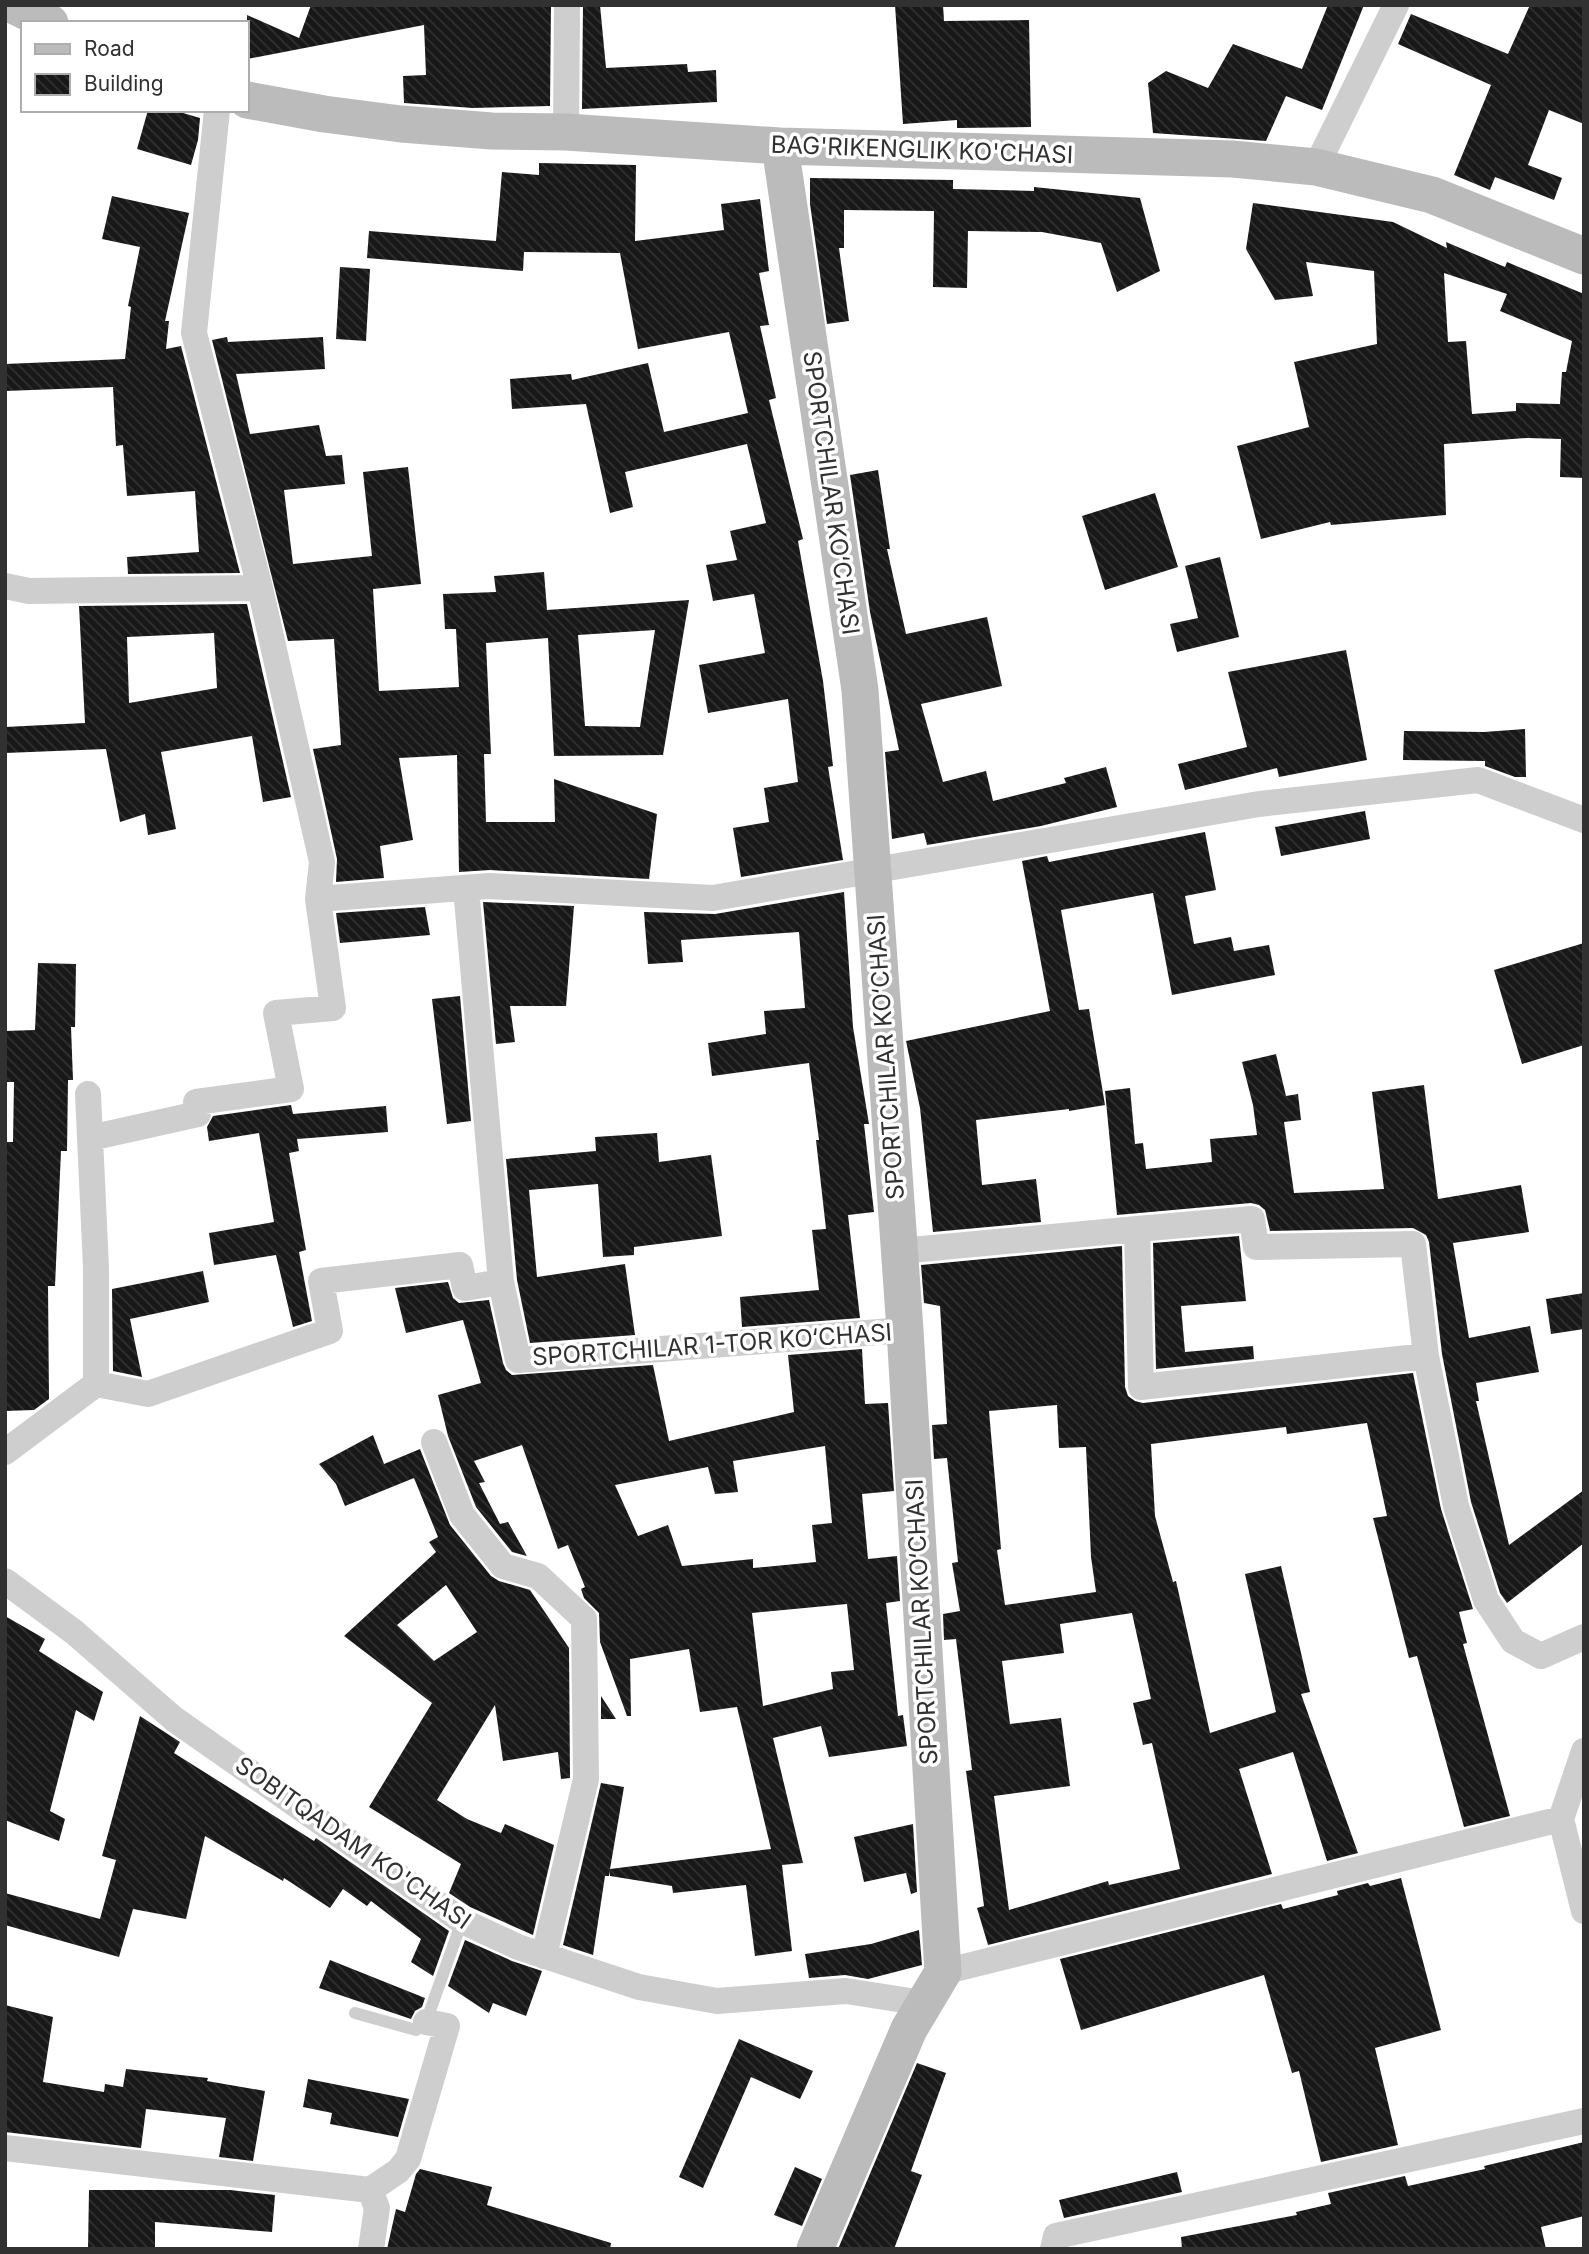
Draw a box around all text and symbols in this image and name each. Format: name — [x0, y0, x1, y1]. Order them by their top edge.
legend — [21, 21, 248, 112]
text: Road — [84, 36, 135, 61]
text: Building — [84, 71, 164, 96]
street label: BAG'RIKENGLIK KO'CHASI — [770, 130, 1074, 169]
street label: SPORTCHILAR KO‘CHASI — [797, 349, 866, 637]
street label: SPORTCHILAR KO‘CHASI — [861, 913, 910, 1201]
street label: SPORTCHILAR 1-TOR KO‘CHASI — [531, 1317, 893, 1372]
street label: SPORTCHILAR KO‘CHASI — [900, 1478, 943, 1766]
street label: SOBITQADAM KO'CHASI — [230, 1750, 477, 1935]

